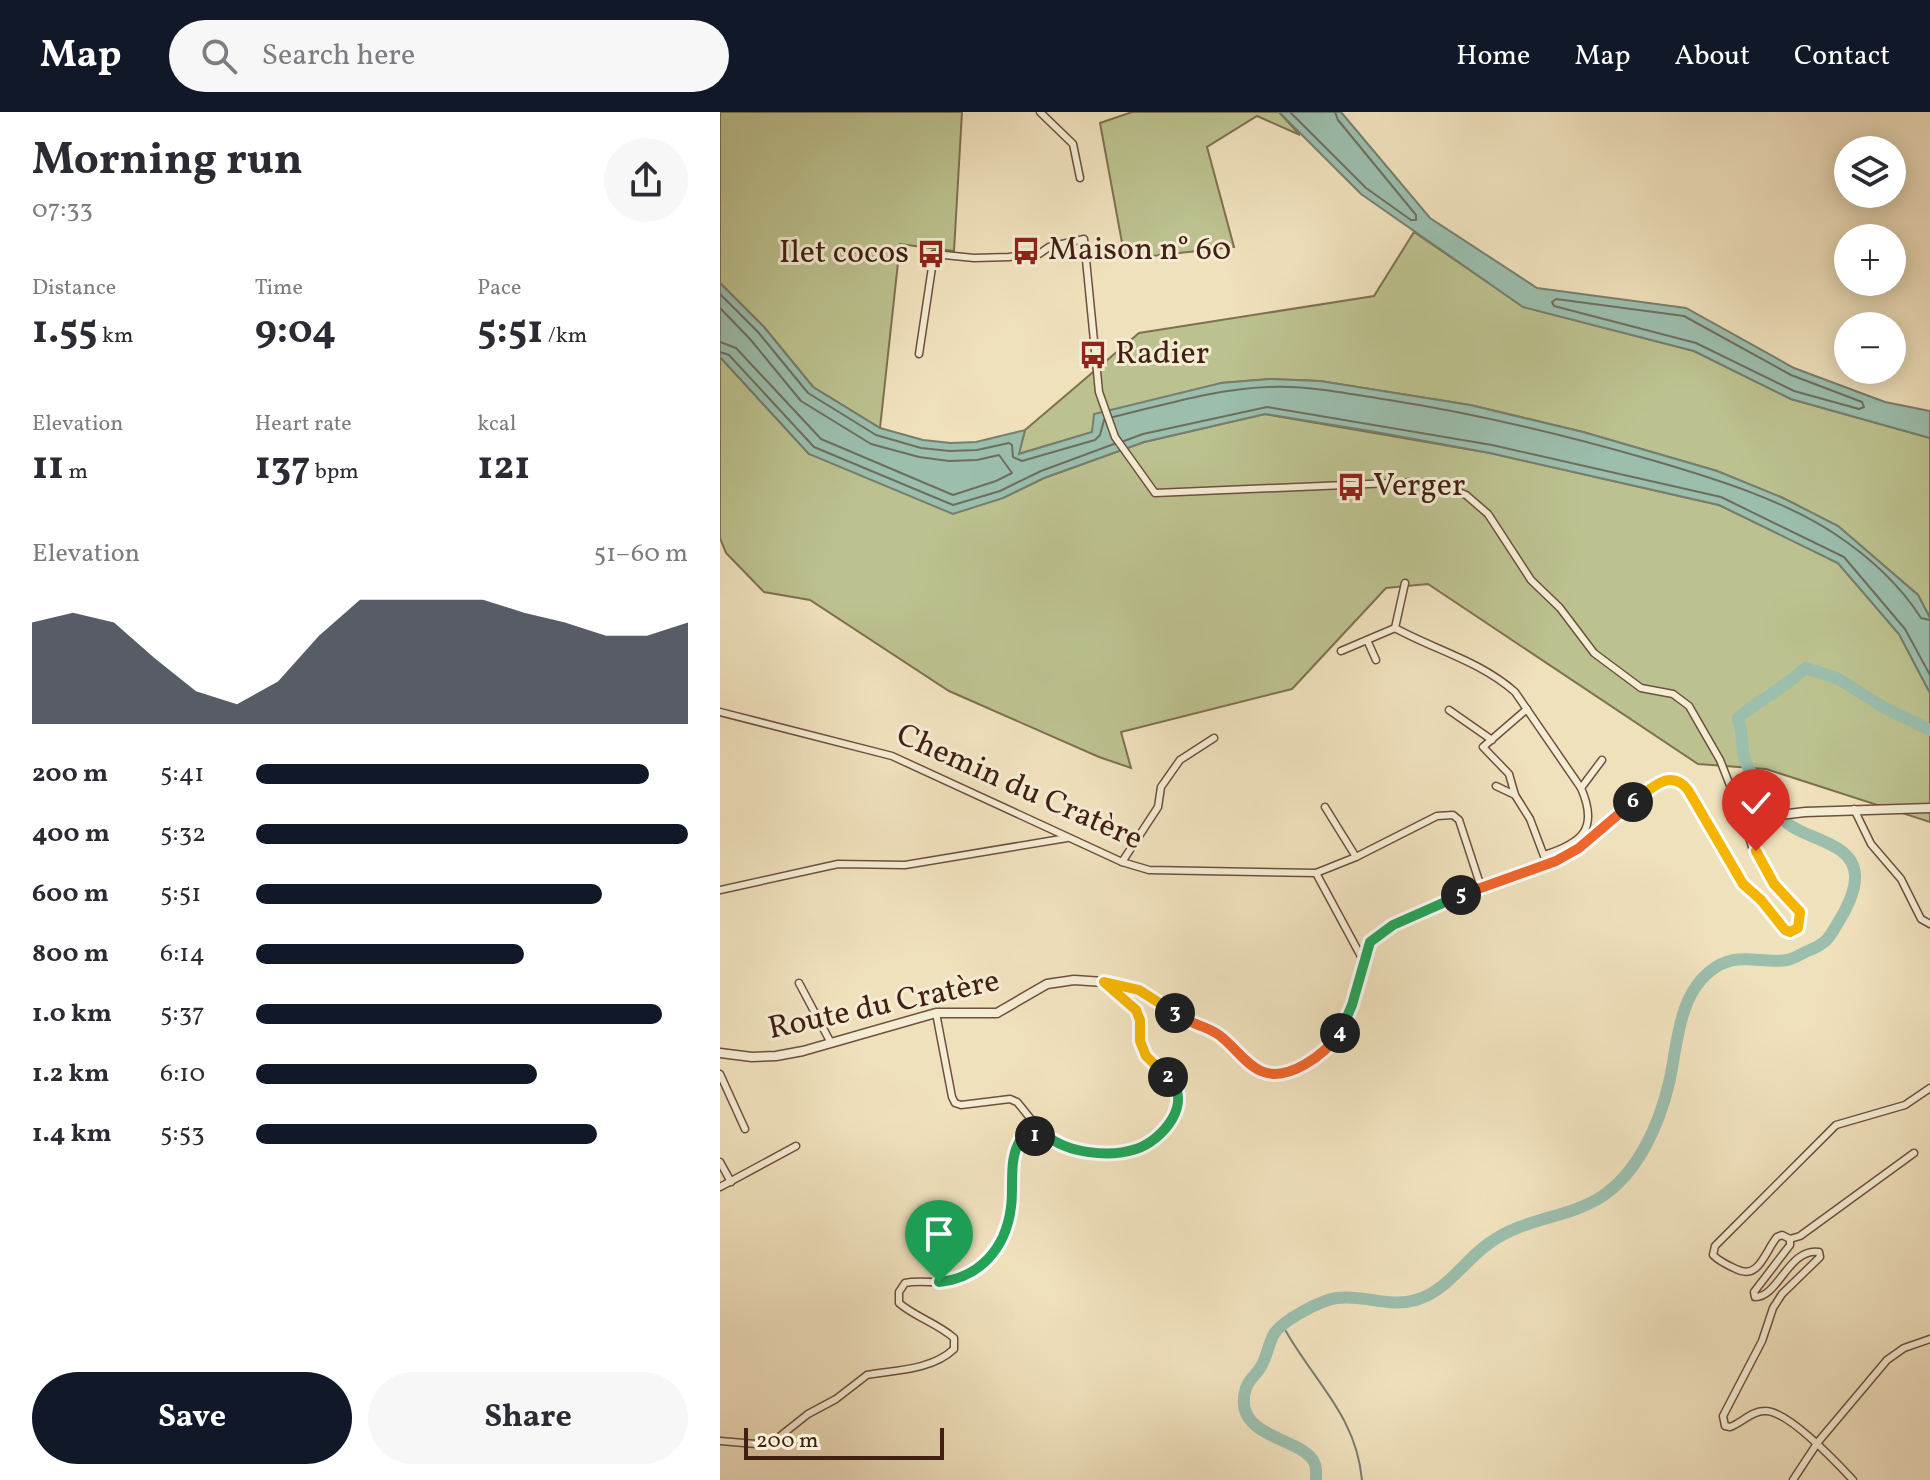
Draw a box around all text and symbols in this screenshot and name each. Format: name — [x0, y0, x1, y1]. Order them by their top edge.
search box — [169, 20, 729, 92]
text: Map — [40, 30, 121, 83]
icon: search — [197, 34, 241, 78]
text: Search here — [261, 35, 415, 77]
text: Home — [1456, 37, 1530, 76]
text: Map — [1574, 37, 1630, 76]
text: About — [1674, 37, 1750, 76]
text: Contact — [1794, 37, 1890, 76]
text: Morning run — [32, 131, 303, 192]
map controls — [1834, 136, 1906, 384]
button: layers — [1834, 136, 1906, 208]
button: share — [604, 138, 688, 222]
text: 07:33 — [32, 192, 93, 228]
button: + — [1834, 224, 1906, 296]
place label: Maison n° 60 — [1048, 229, 1231, 273]
place label: Ilet cocos — [779, 232, 909, 276]
bus stop icon: Maison n° 60 — [1011, 236, 1041, 266]
bus stop icon: Ilet cocos — [916, 239, 946, 269]
text: Distance — [32, 273, 116, 304]
text: Time — [255, 273, 303, 304]
text: Pace — [477, 273, 521, 304]
text: 1.55 — [32, 304, 98, 360]
text: 9:04 — [255, 304, 336, 360]
text: 5:51 — [477, 304, 543, 360]
button: − — [1834, 312, 1906, 384]
text: km — [98, 321, 133, 352]
text: /km — [543, 321, 587, 352]
place label: Radier — [1115, 333, 1209, 377]
bus stop icon: Radier — [1078, 340, 1108, 370]
text: Elevation — [32, 409, 123, 440]
text: Heart rate — [255, 409, 352, 440]
text: kcal — [477, 409, 516, 440]
text: 11 — [32, 440, 64, 496]
text: 137 — [255, 440, 310, 496]
text: 121 — [477, 440, 530, 496]
text: m — [64, 457, 88, 488]
text: bpm — [310, 457, 359, 488]
place label: Verger — [1373, 465, 1465, 509]
bus stop icon: Verger — [1336, 472, 1366, 502]
text: Elevation — [32, 536, 140, 572]
text: 51–60 m — [594, 536, 688, 572]
street label: Chemin du Cratère — [889, 714, 1149, 862]
text: 200 m — [32, 756, 108, 792]
text: 5:41 — [160, 756, 204, 792]
pin — [1722, 769, 1790, 851]
icon: check — [1734, 781, 1778, 825]
pin: 6 — [1613, 782, 1653, 822]
text: 6 — [1627, 786, 1639, 817]
text: 400 m — [32, 816, 110, 852]
text: 5:32 — [160, 816, 206, 852]
pin: 5 — [1441, 875, 1481, 915]
text: 600 m — [32, 876, 109, 912]
text: 5:51 — [160, 876, 201, 912]
text: 5 — [1456, 879, 1466, 910]
text: 800 m — [32, 936, 109, 972]
text: 6:14 — [160, 936, 205, 972]
street label: Route du Cratère — [764, 960, 1004, 1052]
pin: 3 — [1155, 993, 1195, 1033]
text: 1.0 km — [32, 996, 112, 1032]
text: 5:37 — [160, 996, 205, 1032]
text: 3 — [1169, 997, 1181, 1028]
pin: 4 — [1320, 1013, 1360, 1053]
text: 4 — [1333, 1017, 1347, 1048]
text: 1.2 km — [32, 1056, 109, 1092]
text: 6:10 — [160, 1056, 205, 1092]
pin: 2 — [1148, 1057, 1188, 1097]
text: 2 — [1162, 1061, 1174, 1092]
text: 1.4 km — [32, 1116, 112, 1152]
text: 5:53 — [160, 1116, 205, 1152]
pin: 1 — [1015, 1116, 1055, 1156]
text: 1 — [1031, 1120, 1039, 1151]
pin — [905, 1200, 973, 1282]
icon: arrive — [917, 1212, 961, 1256]
button: Save — [32, 1372, 352, 1464]
button: Share — [368, 1372, 688, 1464]
scale bar — [744, 1424, 944, 1460]
text: 200 m — [756, 1426, 818, 1457]

